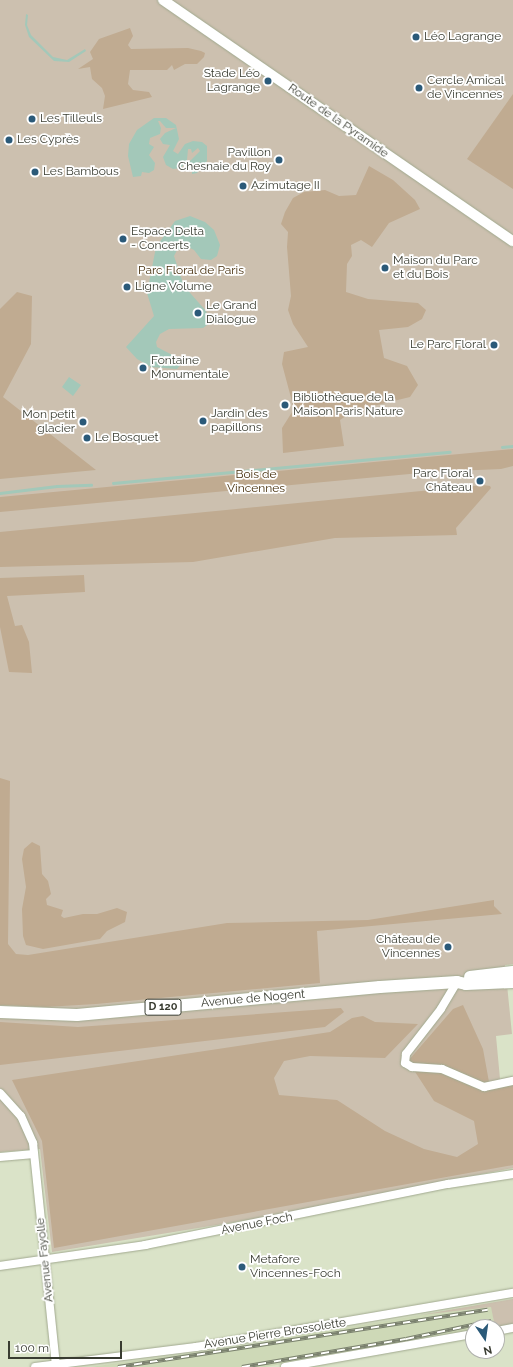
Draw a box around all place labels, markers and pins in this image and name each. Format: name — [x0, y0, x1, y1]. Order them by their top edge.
place label: Léo Lagrange — [424, 30, 501, 44]
marker: Léo Lagrange — [411, 32, 421, 42]
place label: Stade Léo Lagrange — [204, 67, 260, 95]
place label: Cercle Amical de Vincennes — [427, 74, 504, 102]
marker: Stade Léo Lagrange — [263, 76, 273, 86]
marker: Cercle Amical de Vincennes — [414, 83, 424, 93]
place label: Les Tilleuls — [40, 112, 102, 126]
marker: Les Tilleuls — [27, 114, 37, 124]
place label: Les Cyprès — [17, 133, 79, 147]
marker: Les Cyprès — [4, 135, 14, 145]
place label: Pavillon Chesnaie du Roy — [178, 146, 271, 174]
marker: Pavillon Chesnaie du Roy — [274, 155, 284, 165]
place label: Les Bambous — [43, 165, 119, 179]
marker: Les Bambous — [30, 167, 40, 177]
place label: Azimutage II — [251, 179, 320, 193]
marker: Azimutage II — [238, 181, 248, 191]
place label: Espace Delta - Concerts — [131, 225, 204, 253]
marker: Espace Delta - Concerts — [118, 234, 128, 244]
place label: Maison du Parc et du Bois — [393, 254, 478, 282]
marker: Maison du Parc et du Bois — [380, 263, 390, 273]
place label: Ligne Volume — [135, 280, 212, 294]
marker: Ligne Volume — [122, 282, 132, 292]
place label: Le Grand Dialogue — [206, 299, 257, 327]
marker: Le Grand Dialogue — [193, 308, 203, 318]
place label: Le Parc Floral — [410, 338, 486, 352]
marker: Le Parc Floral — [489, 340, 499, 350]
place label: Fontaine Monumentale — [151, 354, 229, 382]
marker: Fontaine Monumentale — [138, 363, 148, 373]
place label: Bibliothèque de la Maison Paris Nature — [293, 391, 403, 419]
marker: Bibliothèque de la Maison Paris Nature — [280, 400, 290, 410]
place label: Jardin des papillons — [211, 407, 268, 435]
place label: Mon petit glacier — [22, 408, 75, 436]
marker: Jardin des papillons — [198, 416, 208, 426]
marker: Mon petit glacier — [78, 417, 88, 427]
place label: Le Bosquet — [95, 431, 158, 445]
marker: Le Bosquet — [82, 433, 92, 443]
place label: Parc Floral Château — [413, 467, 472, 495]
marker: Parc Floral Château — [475, 476, 485, 486]
place label: Château de Vincennes — [376, 933, 440, 961]
marker: Château de Vincennes — [443, 942, 453, 952]
place label: Metafore Vincennes-Foch — [250, 1253, 341, 1281]
marker: Metafore Vincennes-Foch — [237, 1262, 247, 1272]

